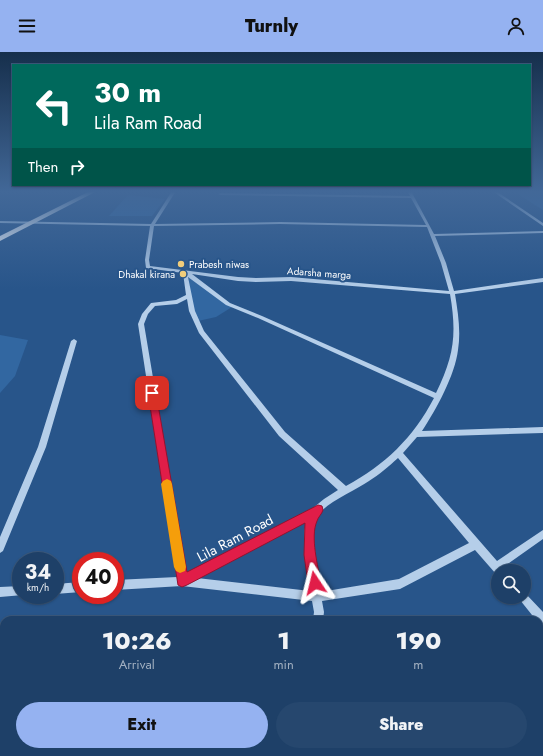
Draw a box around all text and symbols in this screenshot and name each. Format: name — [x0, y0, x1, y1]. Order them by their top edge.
text: Turnly — [245, 13, 298, 39]
icon: menu — [16, 15, 38, 37]
icon: person — [505, 15, 527, 37]
text: 30 m — [94, 72, 161, 113]
icon: left — [28, 80, 80, 132]
text: Lila Ram Road — [94, 110, 202, 136]
text: Then — [28, 156, 58, 178]
icon: right — [66, 156, 88, 178]
place label: Prabesh niwas — [189, 257, 249, 272]
marker: Prabesh niwas — [176, 259, 186, 269]
street label: Adarsha marga — [287, 263, 352, 283]
place label: Dhakal kirana — [118, 267, 175, 282]
marker: Dhakal kirana — [178, 269, 188, 279]
pin — [135, 376, 169, 410]
icon: arrive — [141, 382, 163, 404]
street label: Lila Ram Road — [193, 509, 277, 567]
speed limit sign: 40 — [72, 552, 124, 604]
text: 34 — [25, 558, 51, 587]
position arrow — [294, 562, 336, 604]
map controls — [491, 564, 531, 604]
button: search — [491, 564, 531, 604]
text: km/h — [27, 580, 49, 595]
text: 10:26 — [102, 623, 172, 658]
text: 1 — [277, 623, 290, 658]
text: 190 — [396, 623, 441, 658]
text: Arrival — [119, 655, 155, 674]
text: min — [273, 655, 294, 674]
text: m — [413, 655, 423, 674]
button: Exit — [16, 702, 268, 748]
button: Share — [276, 702, 527, 748]

